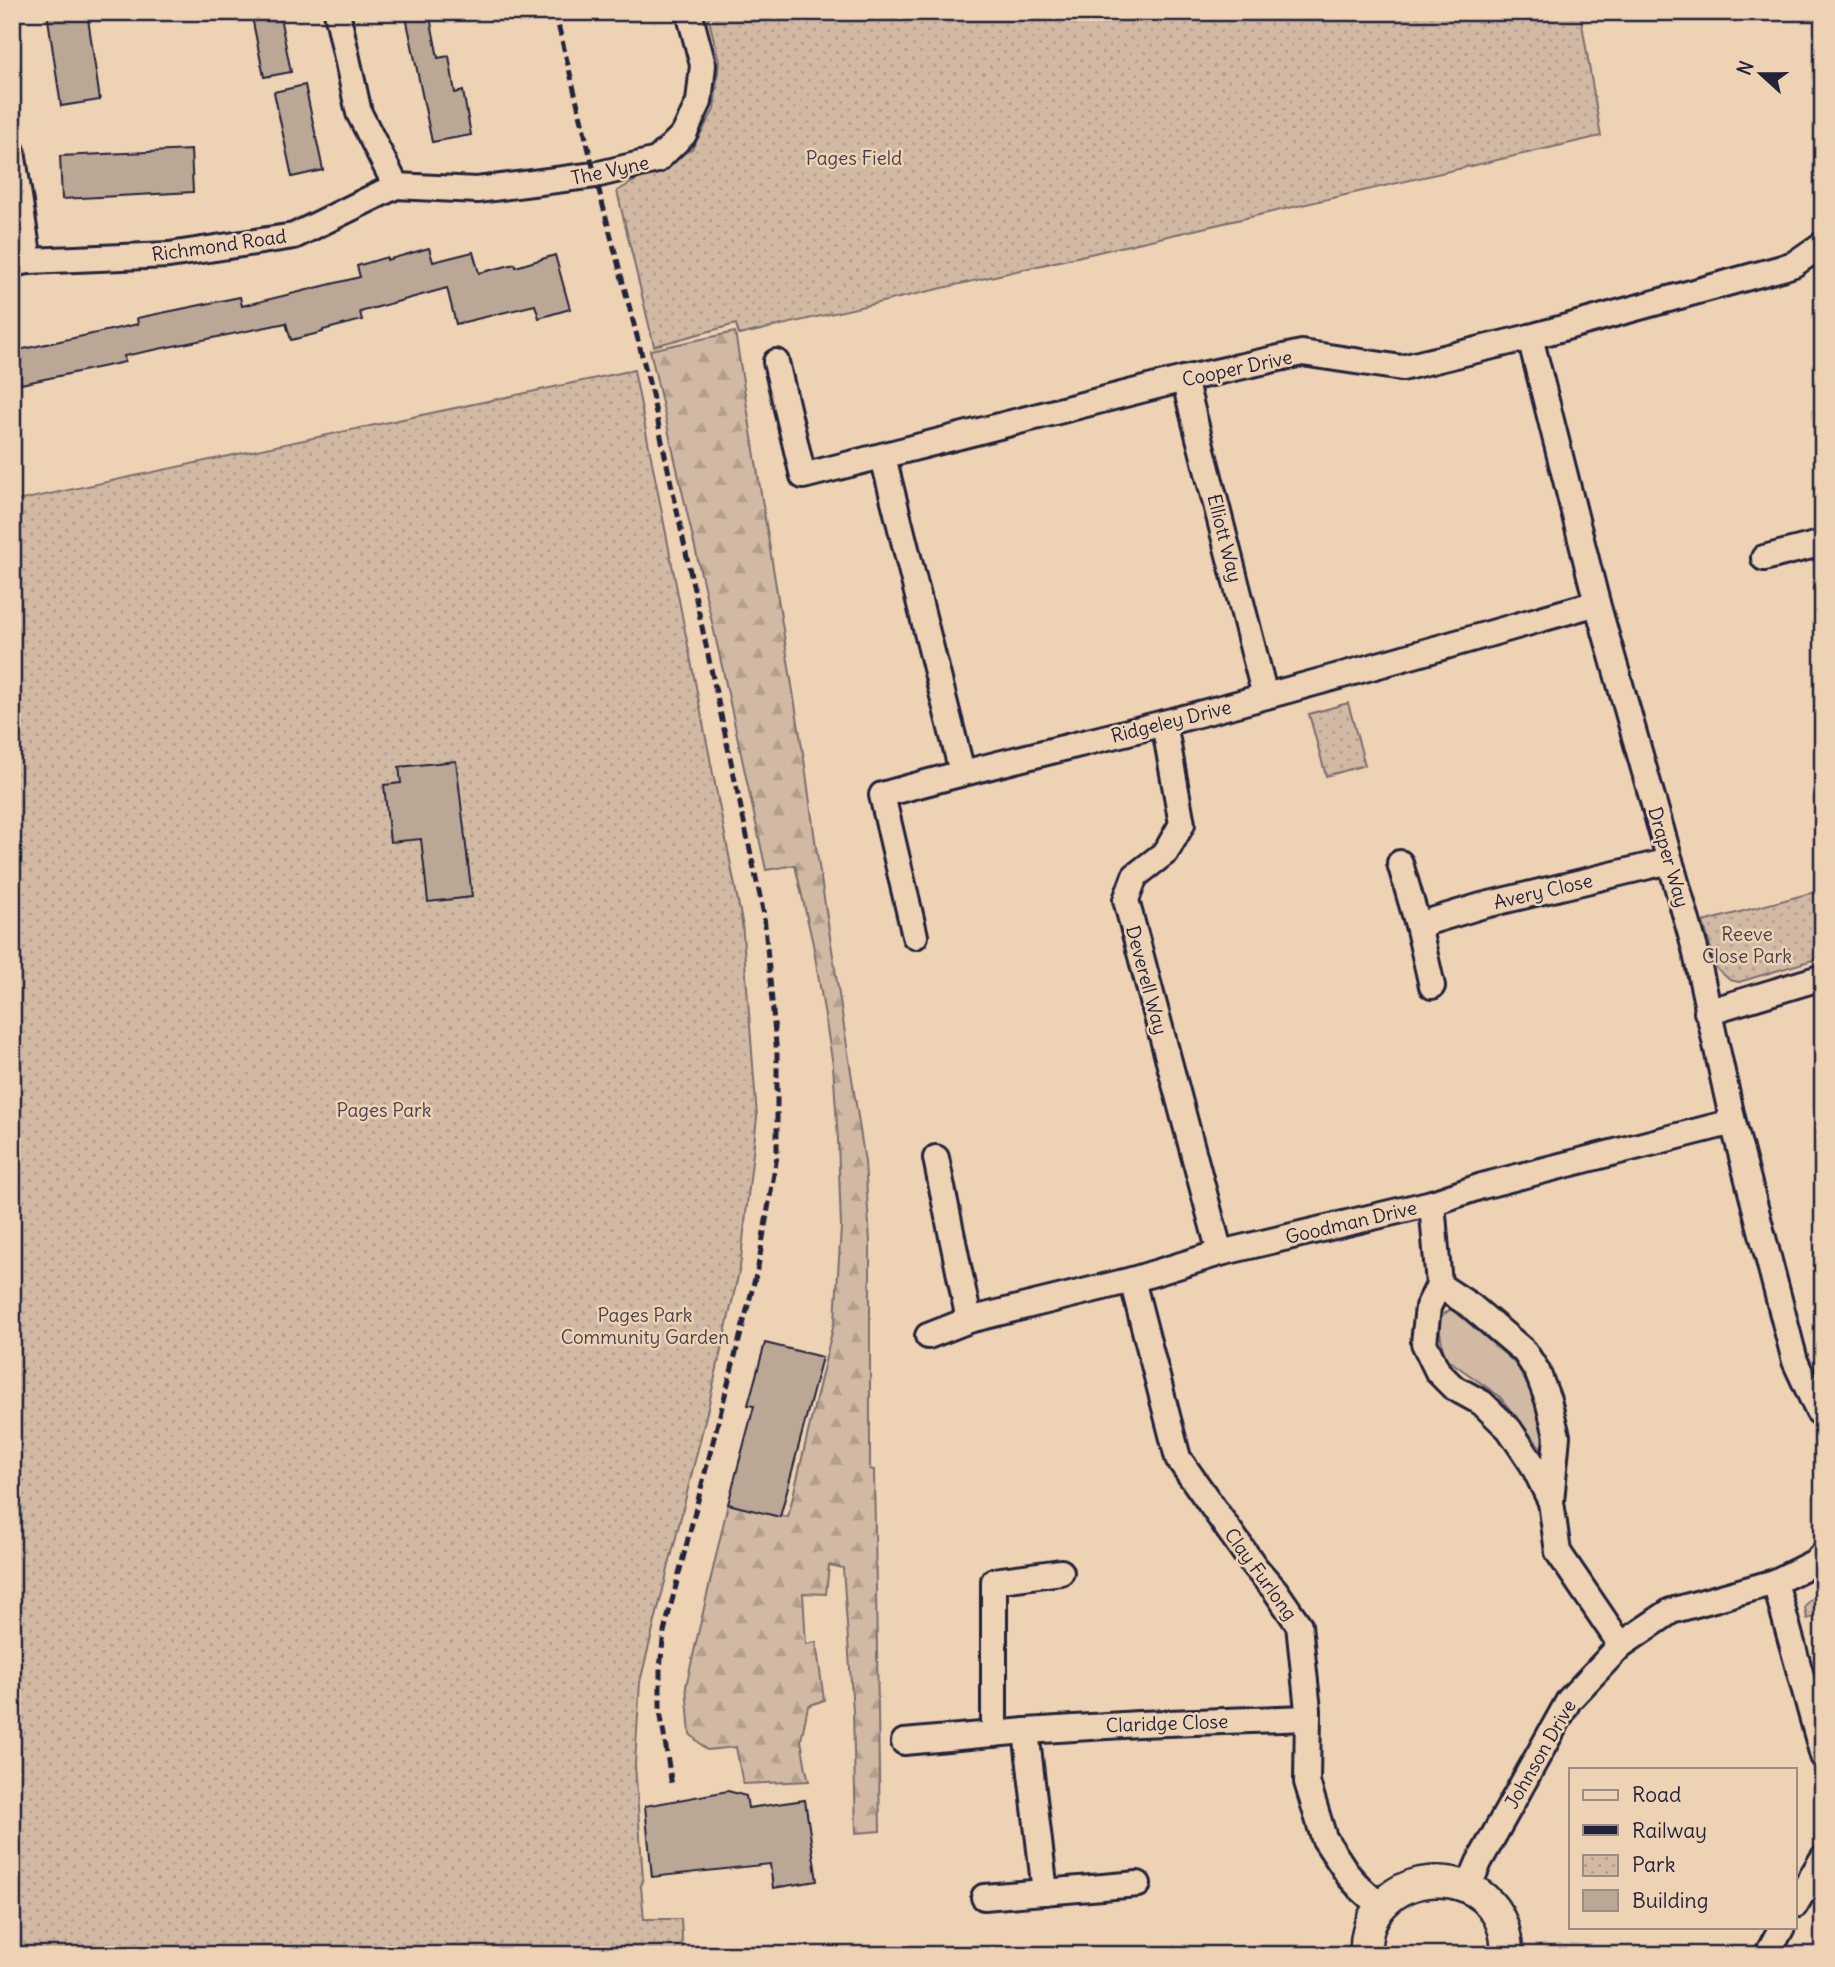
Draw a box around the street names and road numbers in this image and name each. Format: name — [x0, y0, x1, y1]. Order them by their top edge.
street label: The Vyne — [569, 150, 651, 190]
street label: Richmond Road — [150, 224, 288, 266]
street label: Cooper Drive — [1180, 345, 1294, 391]
street label: Elliott Way — [1202, 491, 1248, 585]
street label: Ridgeley Drive — [1108, 694, 1234, 748]
street label: Draper Way — [1643, 804, 1695, 910]
street label: Avery Close — [1491, 868, 1595, 914]
street label: Deverell Way — [1121, 923, 1173, 1037]
street label: Goodman Drive — [1283, 1195, 1419, 1249]
street label: Clay Furlong — [1219, 1523, 1303, 1625]
street label: Johnson Drive — [1499, 1695, 1581, 1813]
street label: Claridge Close — [1105, 1709, 1229, 1737]

